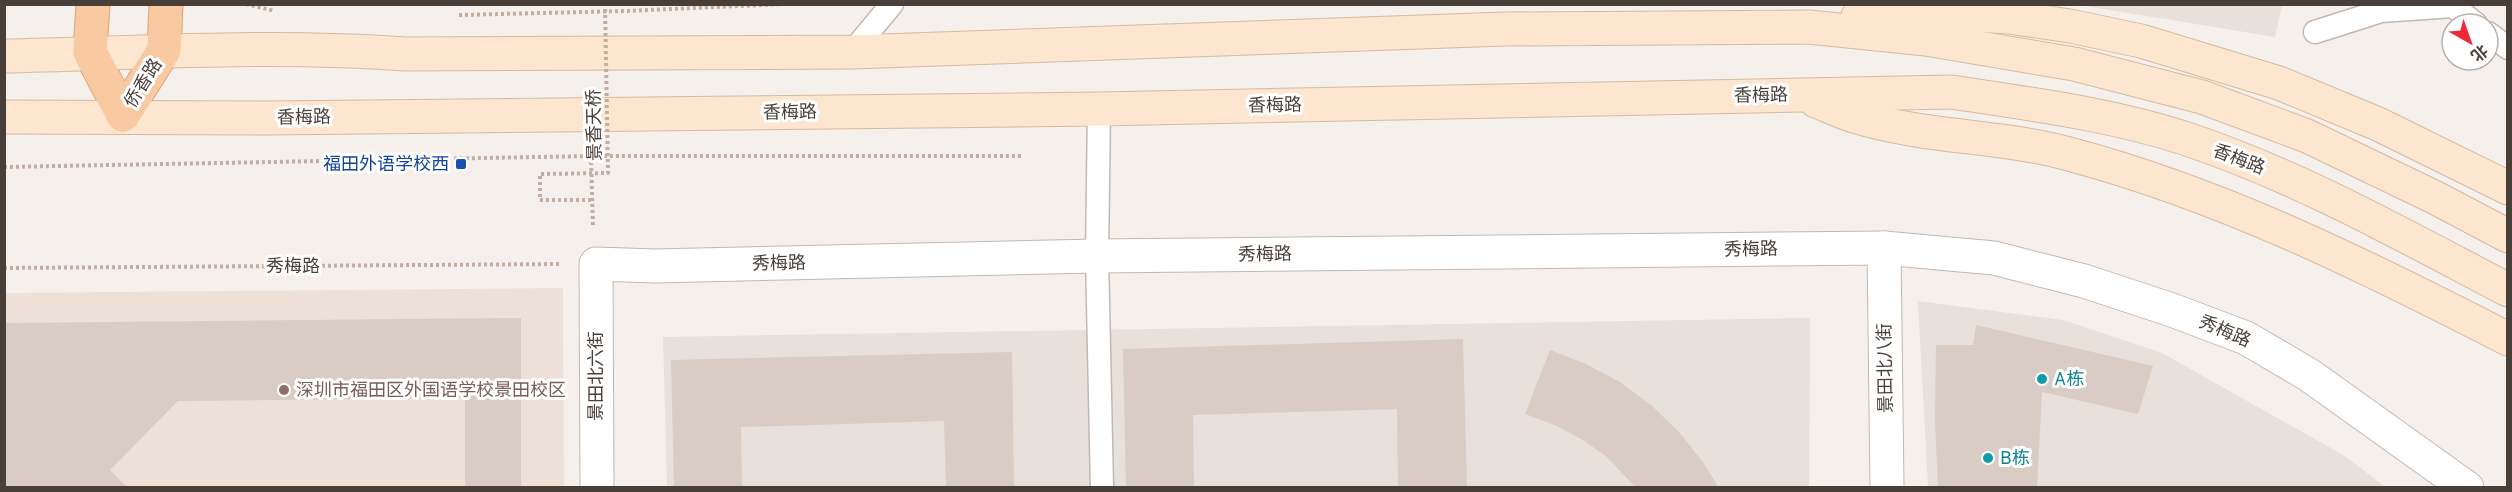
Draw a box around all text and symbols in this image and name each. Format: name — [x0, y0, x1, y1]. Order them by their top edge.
north arrow — [2440, 12, 2500, 72]
text: 北 — [2466, 39, 2491, 65]
street label: 侨香路 — [120, 55, 168, 113]
street label: 香梅路 — [1734, 85, 1788, 108]
street label: 景香天桥 — [583, 89, 608, 161]
street label: 香梅路 — [1248, 95, 1302, 118]
street label: 香梅路 — [763, 102, 817, 125]
street label: 香梅路 — [277, 107, 331, 130]
street label: 香梅路 — [2209, 140, 2268, 181]
place label: 福田外语学校西 — [323, 154, 449, 177]
marker: 福田外语学校西 — [454, 157, 468, 171]
street label: 秀梅路 — [1724, 239, 1778, 262]
street label: 秀梅路 — [1238, 244, 1292, 267]
street label: 秀梅路 — [752, 253, 806, 276]
street label: 秀梅路 — [266, 256, 320, 279]
street label: 秀梅路 — [2195, 311, 2254, 354]
street label: 景田北八街 — [1874, 323, 1899, 413]
street label: 景田北六街 — [586, 331, 609, 421]
place label: A栋 — [2054, 369, 2084, 392]
marker: A栋 — [2035, 372, 2049, 386]
place label: 深圳市福田区外国语学校景田校区 — [296, 380, 566, 403]
marker: 深圳市福田区外国语学校景田校区 — [277, 383, 291, 397]
place label: B栋 — [2000, 448, 2030, 471]
marker: B栋 — [1981, 451, 1995, 465]

